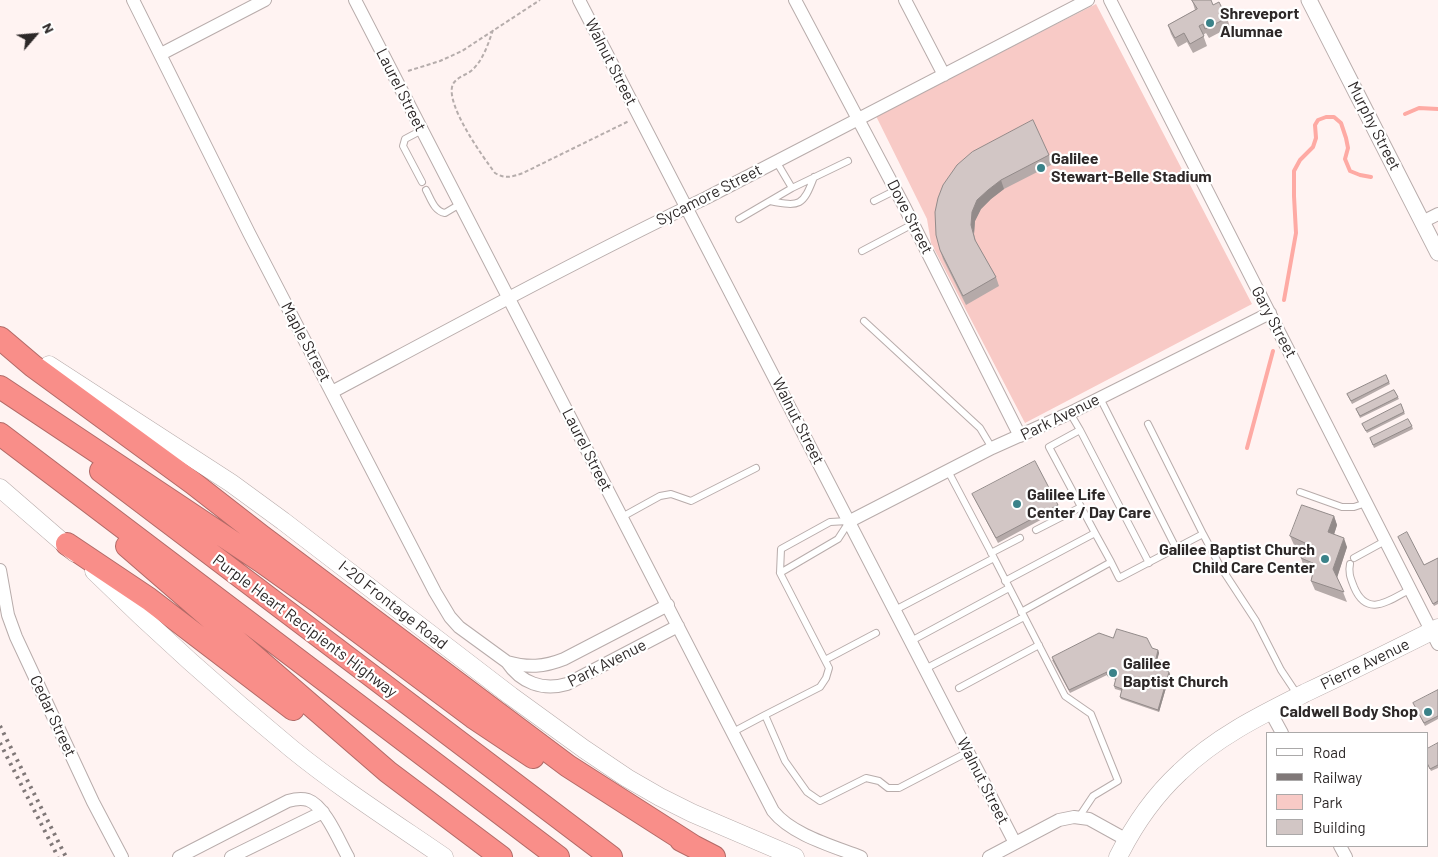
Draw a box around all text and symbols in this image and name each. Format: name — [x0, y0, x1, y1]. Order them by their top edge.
place label: Shreveport Alumnae — [1220, 4, 1299, 42]
north arrow — [10, 10, 60, 60]
street label: Walnut Street — [581, 15, 641, 109]
marker: Shreveport Alumnae — [1204, 17, 1216, 29]
text: N — [39, 20, 58, 36]
street label: Laurel Street — [372, 45, 430, 135]
street label: Murphy Street — [1343, 78, 1405, 174]
place label: Galilee Stewart-Belle Stadium — [1051, 149, 1212, 187]
street label: Sycamore Street — [653, 160, 765, 230]
marker: Galilee Stewart-Belle Stadium — [1035, 162, 1047, 174]
street label: Dove Street — [883, 177, 937, 257]
street label: Gary Street — [1247, 283, 1301, 361]
street label: Maple Street — [277, 299, 335, 385]
street label: Walnut Street — [768, 374, 828, 468]
street label: Park Avenue — [1017, 390, 1103, 444]
street label: Laurel Street — [558, 405, 616, 495]
place label: Galilee Life Center / Day Care — [1027, 485, 1151, 523]
marker: Galilee Life Center / Day Care — [1011, 498, 1023, 510]
place label: Galilee Baptist Church Child Care Center — [1159, 540, 1315, 578]
street label: Purple Heart Recipients Highway — [209, 550, 401, 702]
marker: Galilee Baptist Church Child Care Center — [1319, 553, 1331, 565]
street label: I-20 Frontage Road — [335, 557, 451, 653]
street label: Pierre Avenue — [1318, 634, 1412, 694]
street label: Park Avenue — [565, 635, 649, 691]
place label: Galilee Baptist Church — [1123, 654, 1228, 692]
marker: Galilee Baptist Church — [1107, 667, 1119, 679]
street label: Cedar Street — [26, 672, 80, 760]
place label: Caldwell Body Shop — [1280, 702, 1418, 722]
marker: Caldwell Body Shop — [1422, 706, 1434, 718]
legend — [1266, 732, 1428, 847]
street label: Walnut Street — [953, 734, 1013, 828]
text: Road — [1313, 743, 1346, 761]
text: Railway — [1313, 768, 1362, 786]
text: Park — [1313, 793, 1342, 811]
text: Building — [1313, 818, 1366, 836]

